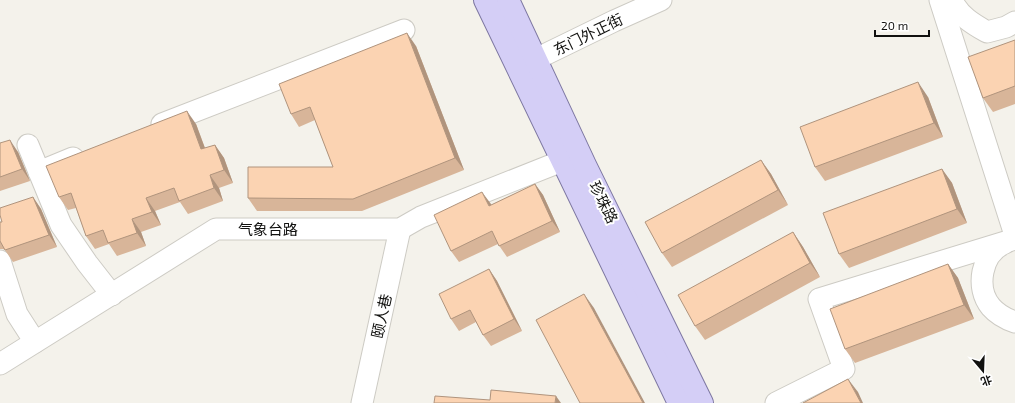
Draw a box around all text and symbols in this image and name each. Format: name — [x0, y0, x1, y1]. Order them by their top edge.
street label: 东门外正街 — [550, 9, 626, 59]
scale bar — [875, 12, 929, 38]
text: 20 m — [881, 18, 908, 32]
street label: 珍珠路 — [586, 178, 622, 226]
street label: 气象台路 — [238, 220, 298, 238]
street label: 颐人巷 — [368, 292, 394, 340]
north arrow — [963, 351, 1003, 391]
text: 北 — [979, 373, 994, 389]

